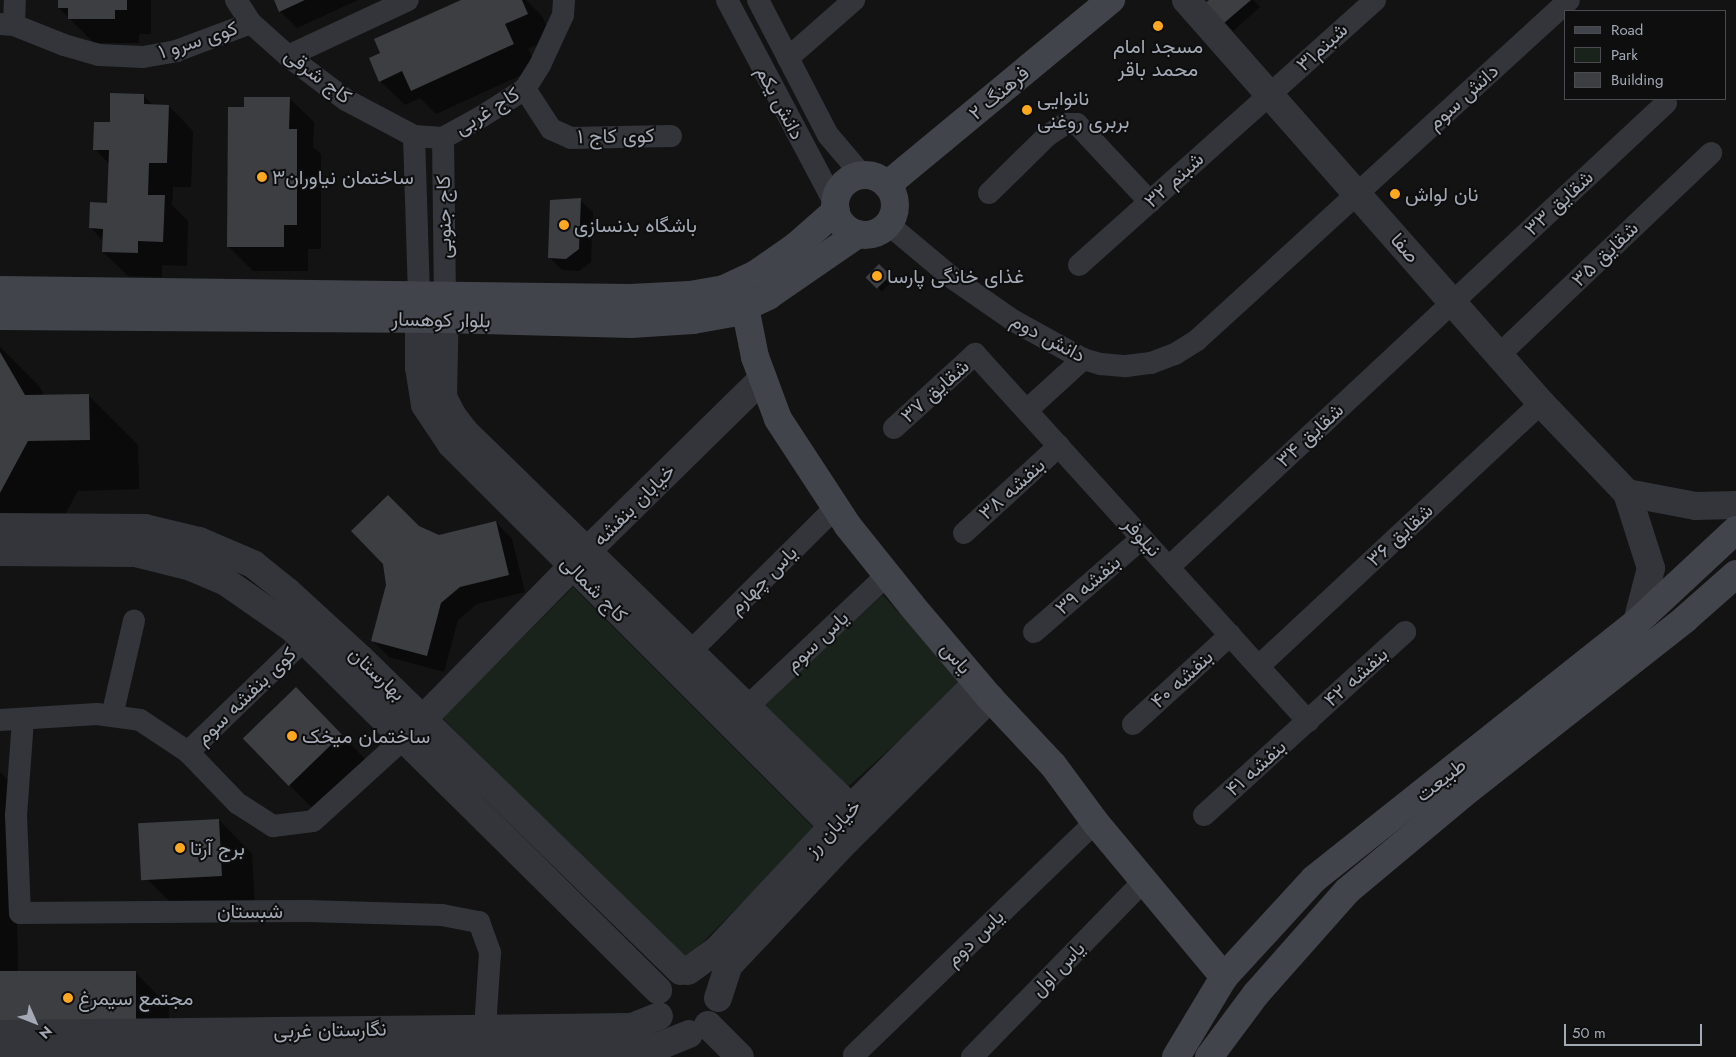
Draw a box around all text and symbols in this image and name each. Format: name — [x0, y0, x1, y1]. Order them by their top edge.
legend — [1564, 10, 1726, 100]
street label: کوی سرو ۱ — [155, 16, 241, 64]
street label: شبنم۳۱ — [1291, 18, 1353, 76]
text: Road — [1611, 19, 1643, 41]
marker: مسجد امام محمد باقر — [1152, 20, 1164, 32]
place label: مسجد امام محمد باقر — [1113, 34, 1203, 81]
street label: کاج شرقی — [280, 43, 356, 109]
text: Park — [1611, 44, 1638, 66]
street label: دانش سوم — [1423, 59, 1503, 135]
street label: فرهنگ ۲ — [964, 61, 1034, 125]
street label: دانش یکم — [751, 62, 809, 144]
text: Building — [1611, 69, 1663, 91]
street label: کاج غربی — [450, 82, 524, 140]
place label: نانوایی بربری روغنی — [1037, 86, 1129, 133]
marker: نانوایی بربری روغنی — [1021, 104, 1033, 116]
street label: کوی کاج ۱ — [577, 123, 655, 149]
street label: شبنم ۳۲ — [1139, 147, 1209, 213]
place label: ساختمان نیاوران۳ — [272, 165, 414, 189]
street label: شقایق ۳۳ — [1520, 165, 1598, 241]
marker: ساختمان نیاوران۳ — [256, 171, 268, 183]
street label: کاج جنوبی — [431, 175, 457, 259]
place label: نان لواش — [1405, 182, 1478, 206]
marker: نان لواش — [1389, 188, 1401, 200]
place label: باشگاه بدنسازی — [574, 213, 697, 237]
street label: شقایق ۳۵ — [1567, 216, 1643, 292]
marker: باشگاه بدنسازی — [558, 219, 570, 231]
street label: صفا — [1385, 228, 1425, 268]
place label: غذای خانگی پارسا — [887, 264, 1024, 288]
marker: غذای خانگی پارسا — [871, 270, 883, 282]
street label: بلوار کوهسار — [391, 307, 491, 333]
street label: دانش دوم — [1007, 308, 1089, 368]
street label: شقایق ۳۷ — [896, 354, 974, 428]
street label: شقایق ۳۴ — [1271, 398, 1349, 472]
street label: بنفشه ۳۸ — [974, 453, 1050, 525]
street label: خیابان بنفشه — [588, 459, 680, 551]
street label: شقایق ۳۶ — [1362, 498, 1438, 572]
street label: نیلوفر — [1118, 512, 1166, 562]
street label: یاس چهارم — [724, 541, 802, 619]
street label: بنفشه ۳۹ — [1050, 550, 1126, 620]
street label: کاج شمالی — [556, 551, 632, 627]
street label: یاس سوم — [780, 606, 854, 676]
street label: یاس — [935, 637, 977, 679]
street label: کوی بنفشه سوم — [191, 642, 301, 750]
street label: بهارستان — [344, 642, 410, 706]
street label: بنفشه ۴۲ — [1319, 642, 1393, 712]
street label: بنفشه ۴۰ — [1146, 645, 1218, 713]
place label: ساختمان میخک — [302, 724, 430, 748]
marker: ساختمان میخک — [286, 730, 298, 742]
street label: بنفشه ۴۱ — [1221, 735, 1291, 801]
street label: طبیعت — [1411, 753, 1471, 807]
street label: خیابان رز — [800, 795, 866, 861]
place label: برج آرتا — [190, 836, 245, 860]
marker: برج آرتا — [174, 842, 186, 854]
street label: شبستان — [217, 899, 283, 923]
street label: یاس دوم — [941, 905, 1009, 971]
street label: یاس اول — [1026, 936, 1090, 1002]
place label: مجتمع سیمرغ — [78, 986, 194, 1010]
marker: مجتمع سیمرغ — [62, 992, 74, 1004]
north arrow — [10, 997, 60, 1047]
scale bar — [1566, 1014, 1704, 1046]
street label: نگارستان غربی — [273, 1017, 387, 1043]
text: N — [35, 1021, 57, 1043]
text: 50 m — [1572, 1022, 1606, 1044]

